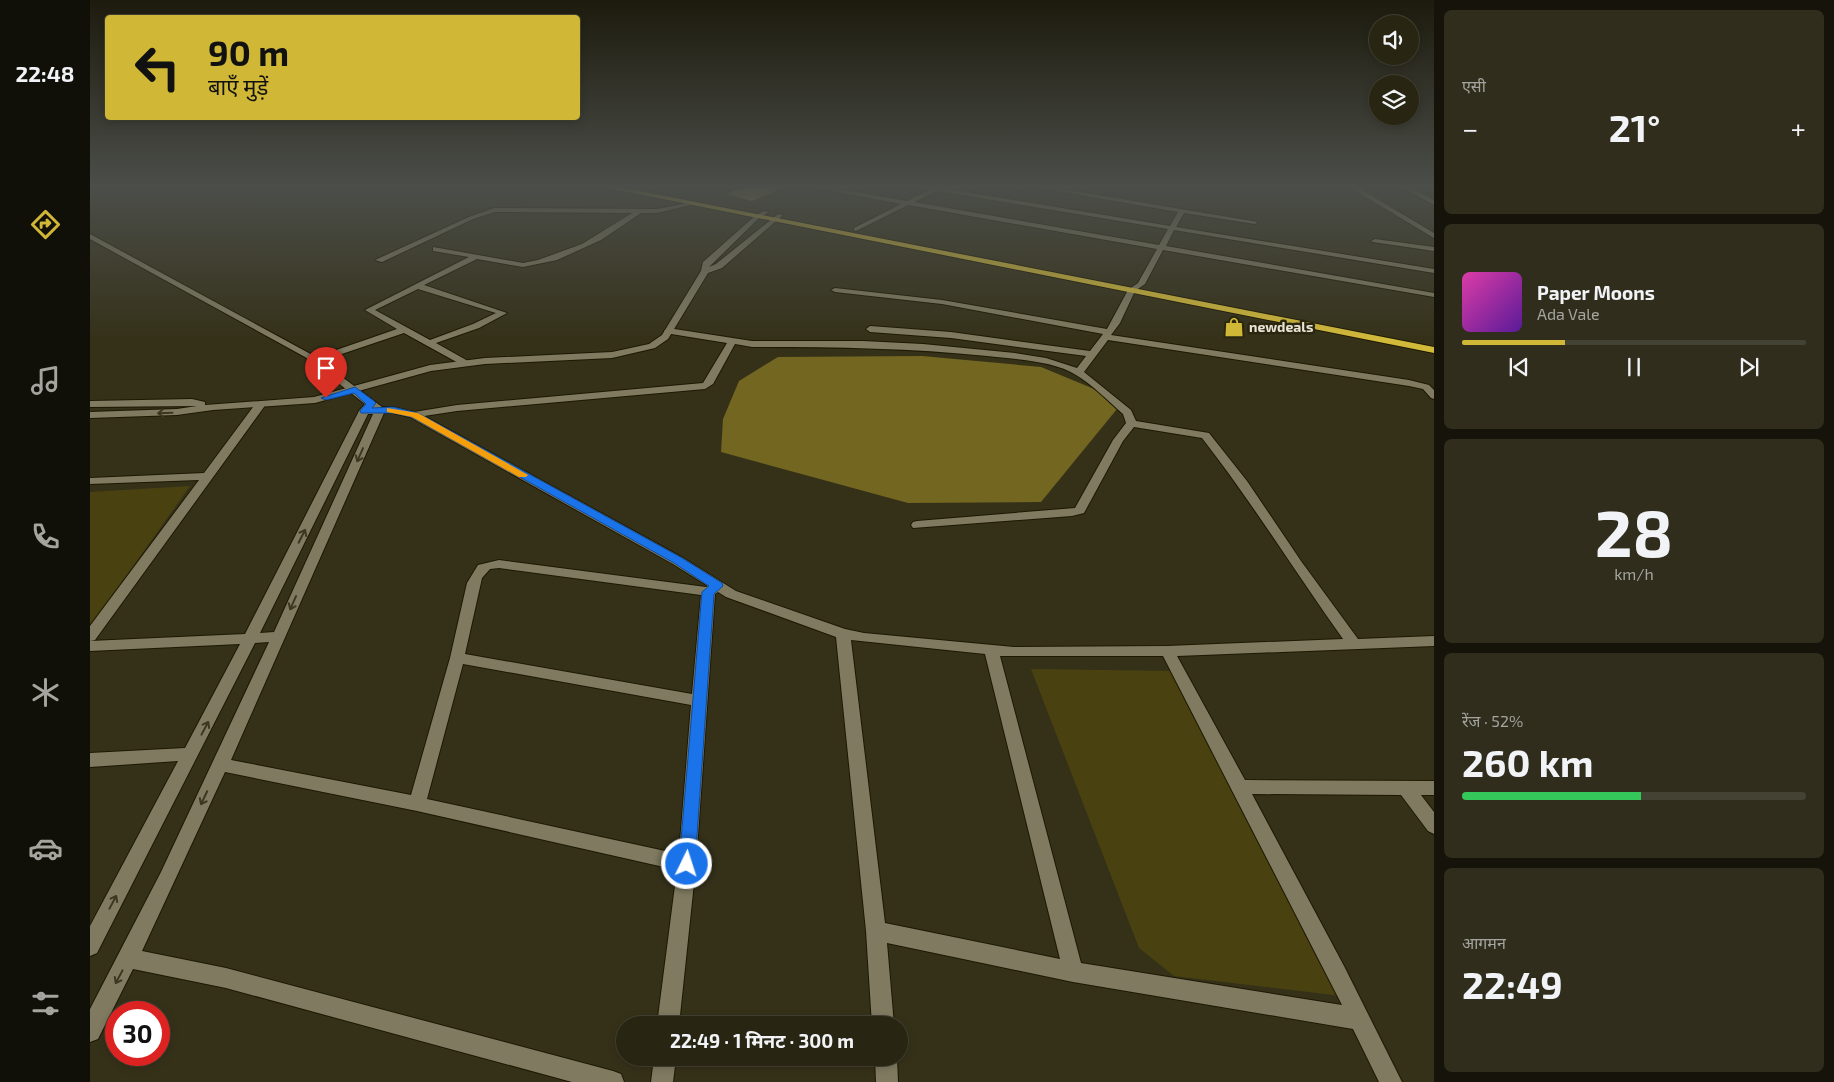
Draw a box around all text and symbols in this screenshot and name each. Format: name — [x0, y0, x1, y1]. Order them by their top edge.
map controls — [1369, 15, 1419, 125]
button: sound — [1369, 15, 1419, 65]
text: 90 m — [208, 31, 289, 73]
icon: left — [125, 35, 190, 100]
text: 22:48 — [16, 60, 74, 86]
text: बाएँ मुड़ें — [208, 73, 268, 99]
button: layers — [1369, 75, 1419, 125]
text: एसी — [1462, 76, 1486, 95]
text: 21° — [1609, 104, 1660, 150]
text: − — [1462, 111, 1478, 145]
text: + — [1791, 111, 1806, 145]
icon: directions — [28, 207, 63, 242]
text: Paper Moons — [1537, 281, 1655, 304]
text: Ada Vale — [1537, 304, 1600, 323]
shop icon: newdeals — [1223, 316, 1245, 338]
place label: newdeals — [1249, 318, 1313, 335]
pin — [305, 347, 347, 398]
icon: previous — [1505, 353, 1533, 381]
icon: pause — [1620, 353, 1648, 381]
icon: next — [1735, 353, 1763, 381]
icon: arrive — [312, 354, 340, 382]
icon: music — [28, 363, 63, 398]
one-way arrow — [157, 408, 173, 417]
one-way arrow — [355, 447, 364, 462]
text: 28 — [1595, 492, 1673, 570]
icon: phone — [28, 519, 63, 554]
one-way arrow — [298, 529, 307, 544]
text: km/h — [1614, 564, 1654, 583]
one-way arrow — [287, 595, 297, 610]
icon: climate — [28, 675, 63, 710]
text: रेंज · 52% — [1462, 711, 1523, 730]
one-way arrow — [200, 720, 210, 735]
text: 260 km — [1462, 739, 1593, 785]
one-way arrow — [198, 790, 208, 805]
icon: car — [28, 831, 63, 866]
position arrow — [660, 837, 712, 889]
one-way arrow — [108, 895, 118, 910]
text: आगमन — [1462, 933, 1506, 952]
text: 22:49 — [1462, 961, 1563, 1007]
one-way arrow — [114, 969, 124, 984]
icon: filters — [28, 986, 63, 1021]
speed limit sign: 30 — [105, 1001, 170, 1066]
text: 22:49 · 1 मिनट · 300 m — [670, 1029, 854, 1052]

